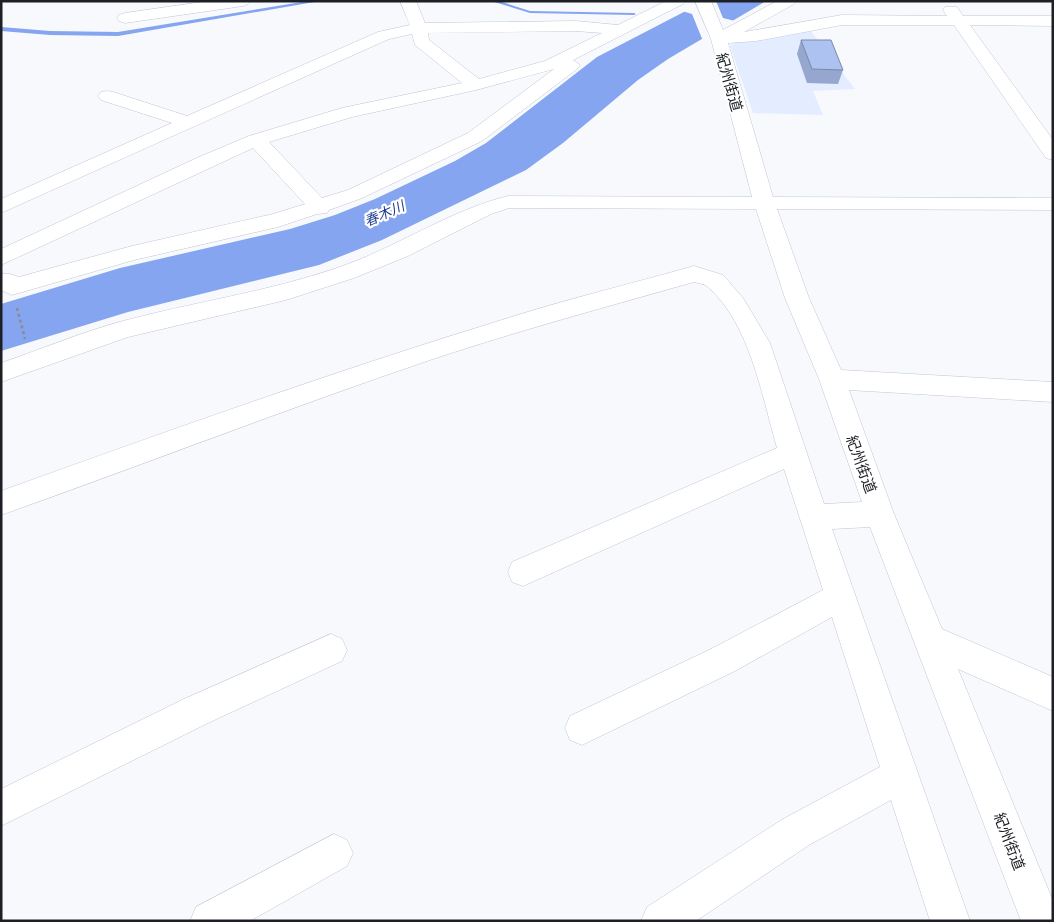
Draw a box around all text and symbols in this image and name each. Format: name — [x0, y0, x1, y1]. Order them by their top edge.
street label: 紀州街道 — [713, 51, 747, 113]
water label: 春木川 — [361, 196, 408, 229]
street label: 紀州街道 — [843, 433, 881, 495]
street label: 紀州街道 — [991, 810, 1029, 872]

